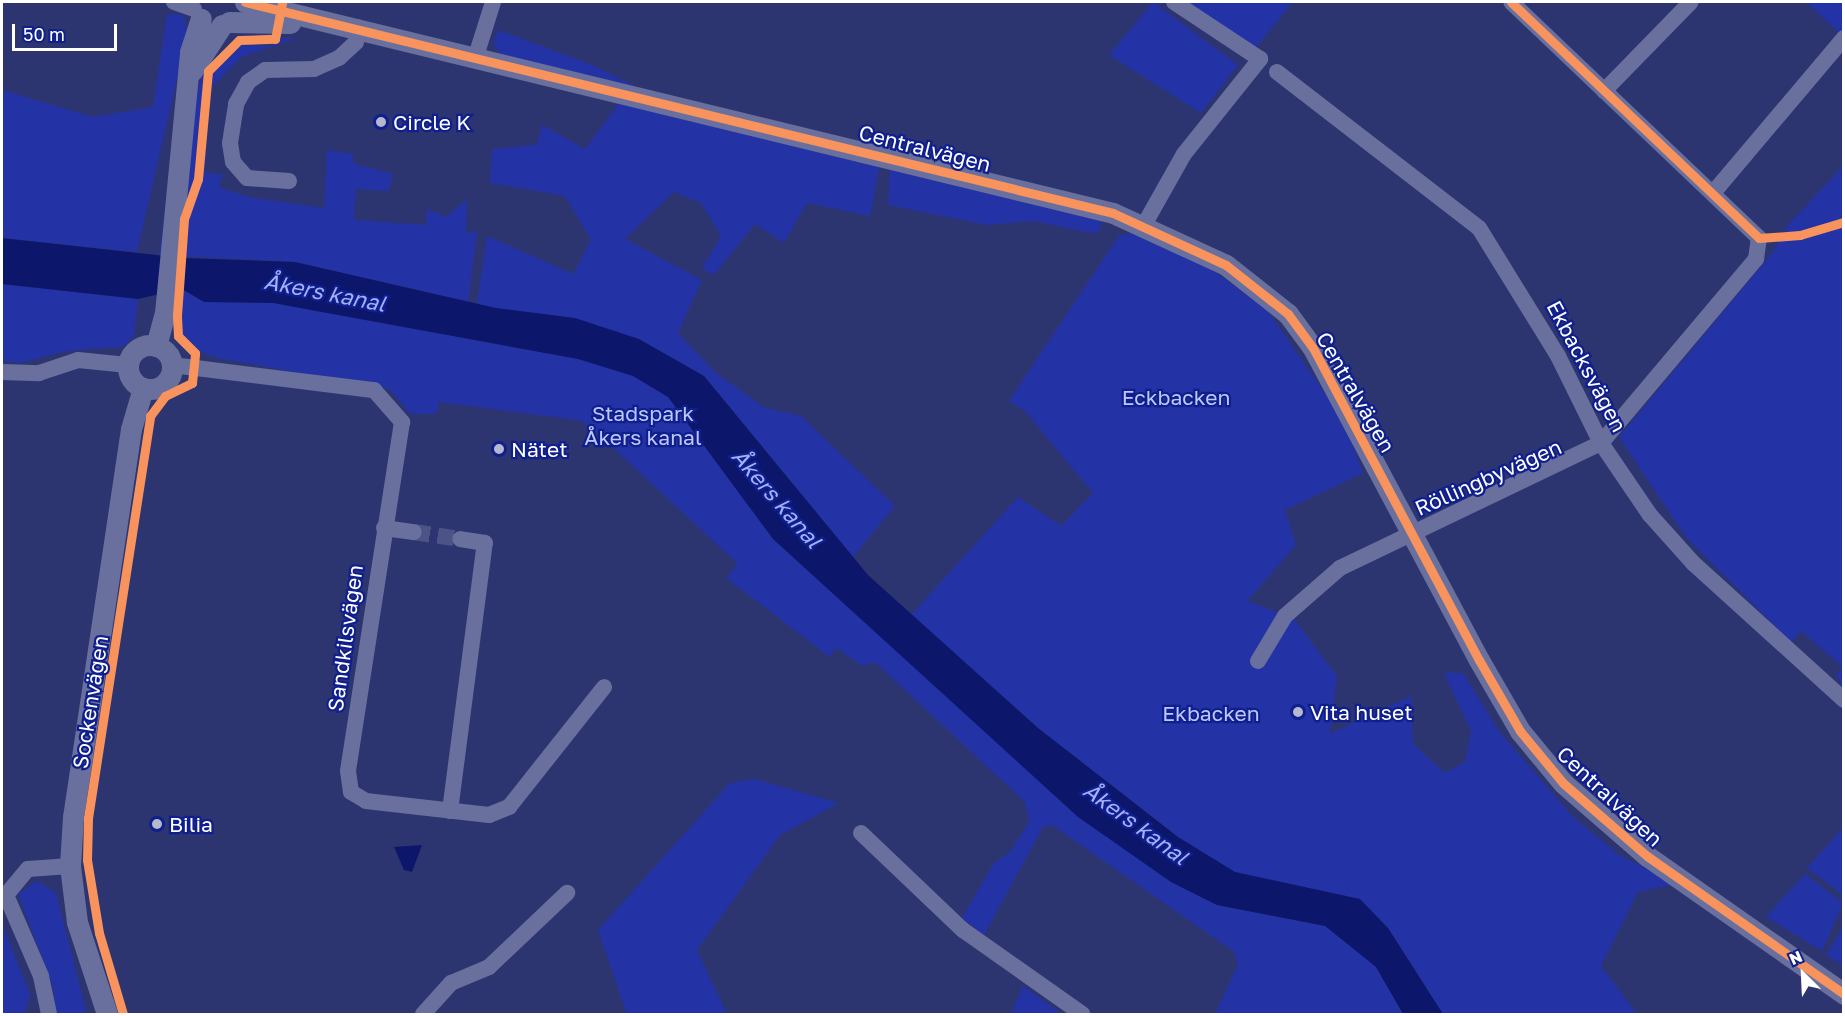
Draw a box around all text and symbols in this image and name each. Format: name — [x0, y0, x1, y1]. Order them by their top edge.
scale bar — [15, 12, 120, 50]
text: 50 m — [23, 23, 65, 45]
place label: Circle K — [393, 109, 471, 135]
marker: Circle K — [374, 115, 388, 129]
street label: Centralvägen — [856, 119, 994, 177]
water label: Åkers kanal — [262, 267, 388, 317]
street label: Ekbacksvägen — [1542, 296, 1632, 436]
street label: Centralvägen — [1311, 327, 1401, 457]
park label: Eckbacken — [1122, 384, 1230, 410]
park label: Stadspark Åkers kanal — [584, 400, 702, 450]
street label: Röllingbyvägen — [1411, 433, 1565, 521]
place label: Nätet — [511, 436, 568, 462]
marker: Nätet — [492, 442, 506, 456]
water label: Åkers kanal — [727, 443, 827, 553]
street label: Sandkilsvägen — [322, 563, 368, 713]
street label: Sockenvägen — [67, 633, 113, 771]
place label: Vita huset — [1310, 699, 1413, 725]
park label: Ekbacken — [1162, 700, 1260, 726]
marker: Vita huset — [1291, 705, 1305, 719]
street label: Centralvägen — [1552, 741, 1668, 851]
water label: Åkers kanal — [1079, 776, 1193, 870]
place label: Bilia — [169, 811, 213, 837]
marker: Bilia — [150, 817, 164, 831]
north arrow — [1773, 944, 1833, 1004]
text: N — [1786, 946, 1805, 969]

